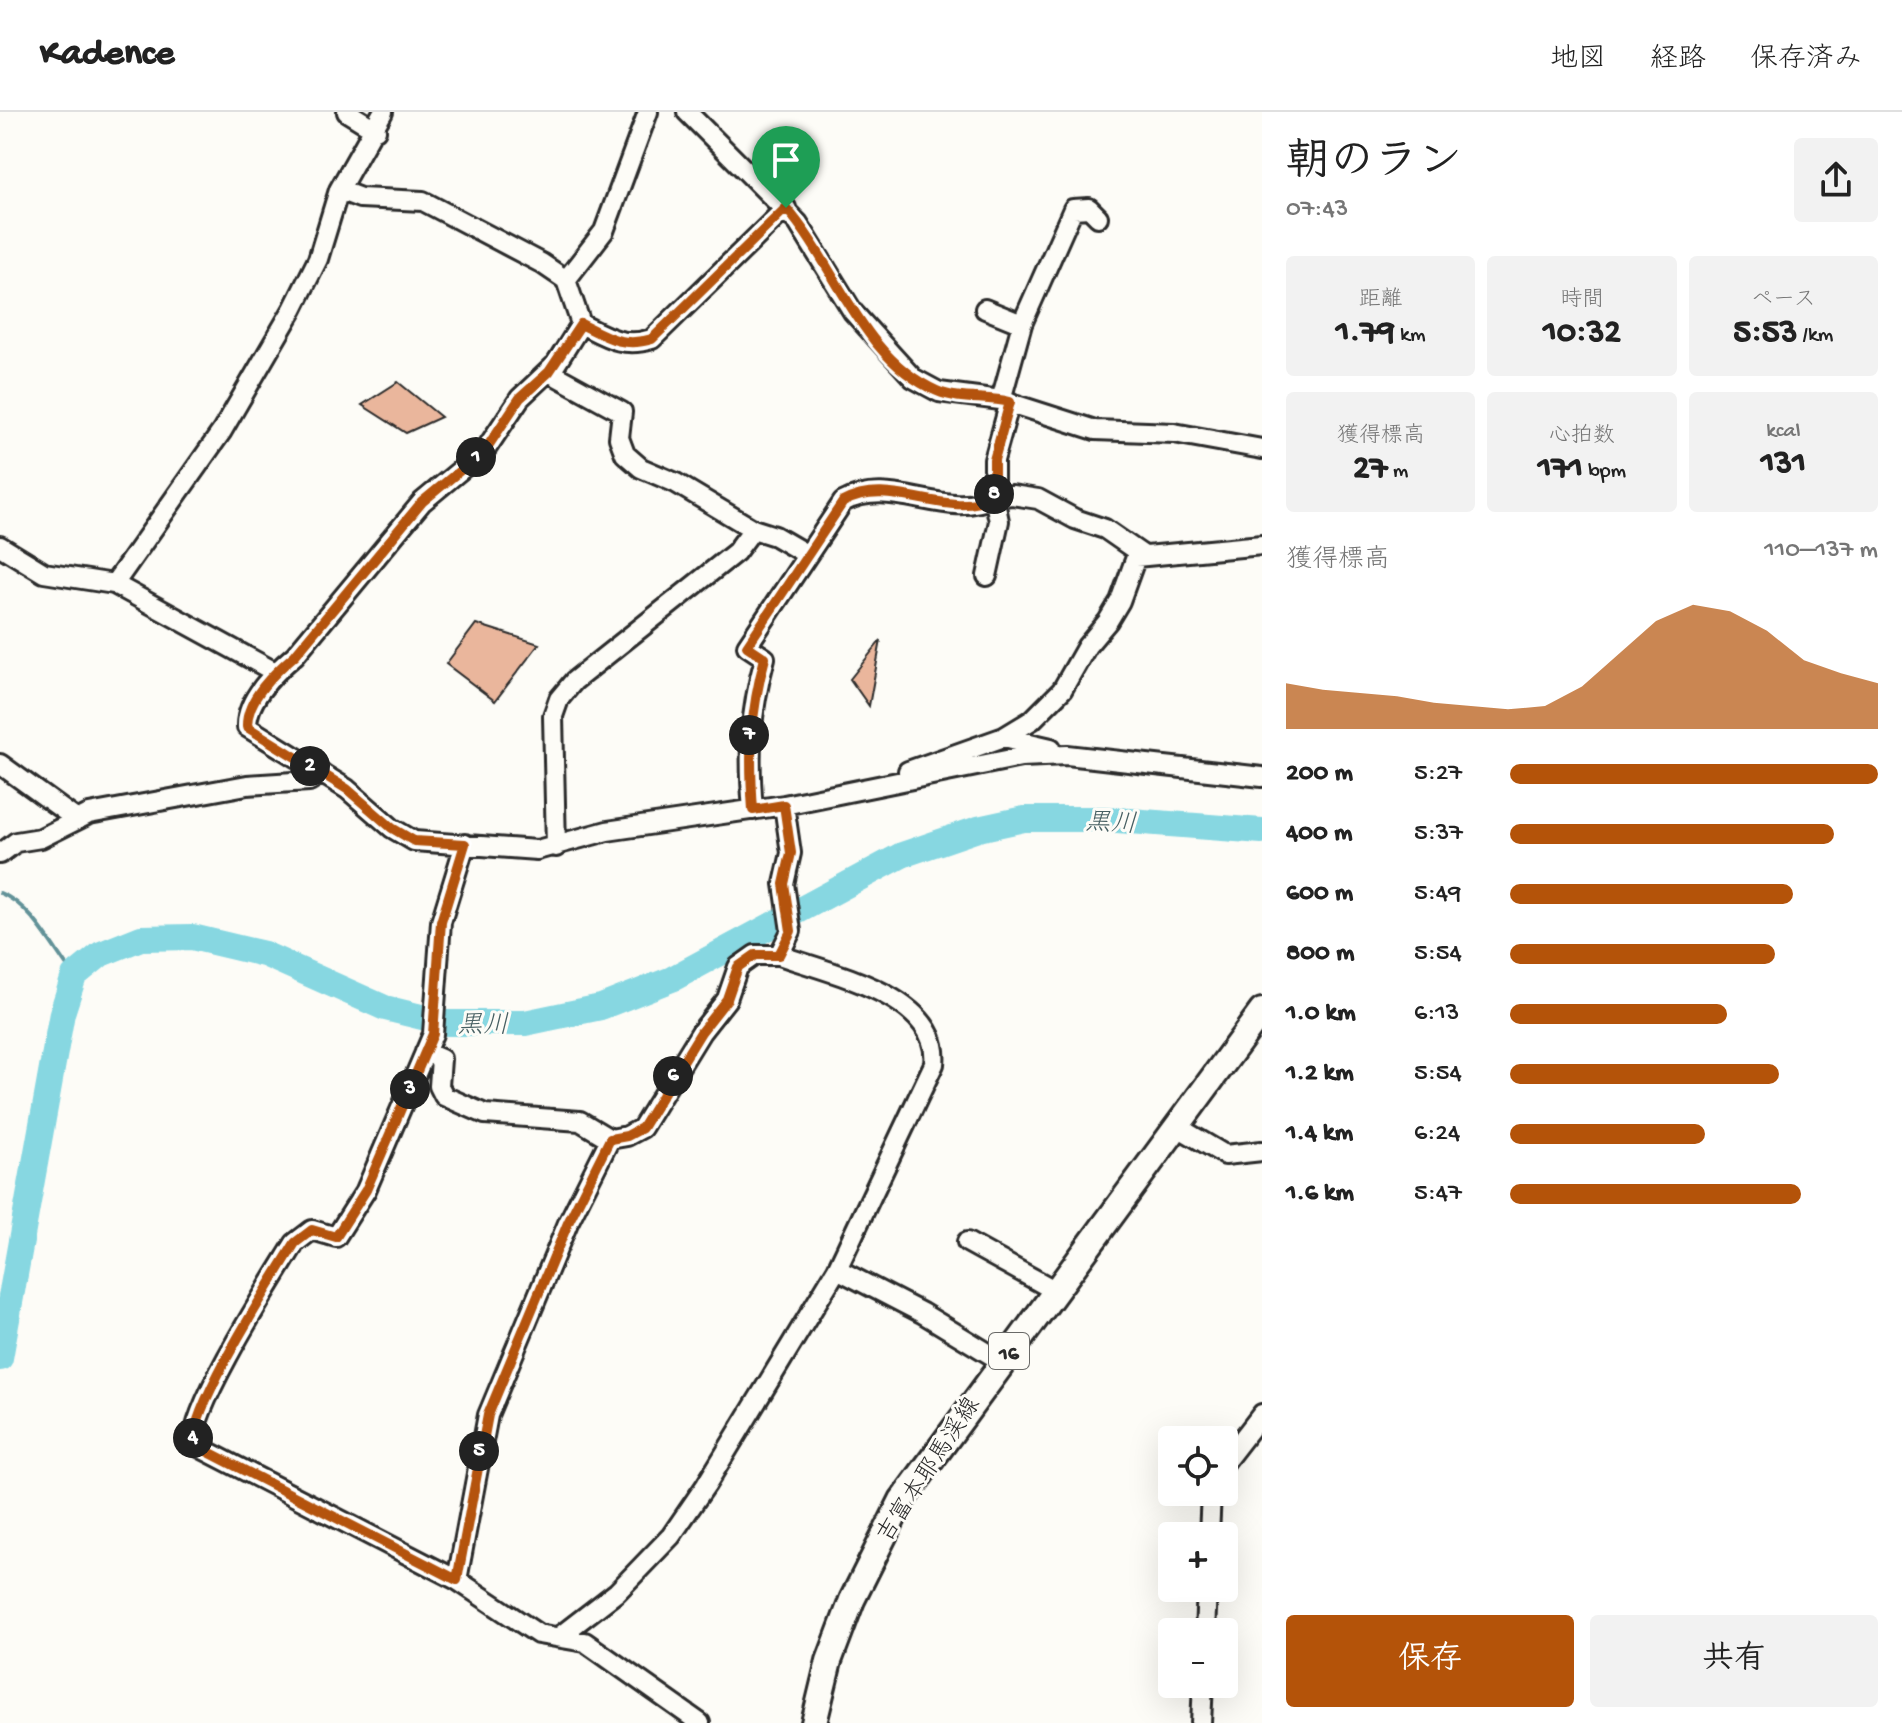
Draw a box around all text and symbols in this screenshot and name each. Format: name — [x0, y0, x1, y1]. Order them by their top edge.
text: Kadence — [40, 33, 174, 77]
text: 地図 — [1550, 44, 1606, 77]
text: 経路 — [1650, 44, 1706, 77]
text: 保存済み — [1750, 44, 1862, 77]
pin — [752, 126, 820, 208]
icon: arrive — [764, 138, 808, 182]
button: share — [1794, 138, 1878, 222]
text: 朝のラン — [1286, 139, 1462, 191]
text: 07:43 — [1286, 195, 1348, 226]
text: 距離 — [1359, 288, 1403, 314]
text: 時間 — [1560, 288, 1604, 314]
text: ペース — [1751, 288, 1816, 314]
text: 1.79 — [1336, 314, 1395, 354]
text: 10:32 — [1543, 314, 1621, 354]
text: 5:53 — [1733, 314, 1797, 354]
text: km — [1395, 323, 1426, 349]
text: /km — [1797, 323, 1833, 349]
text: kcal — [1766, 419, 1800, 445]
text: 獲得標高 — [1337, 424, 1425, 450]
text: 心拍数 — [1549, 424, 1615, 450]
pin: 1 — [456, 437, 496, 477]
text: 1 — [472, 444, 480, 470]
text: 131 — [1761, 445, 1806, 485]
text: 27 — [1353, 450, 1387, 490]
text: 171 — [1538, 450, 1583, 490]
text: m — [1387, 459, 1408, 485]
text: bpm — [1583, 459, 1626, 485]
pin: 8 — [974, 474, 1014, 514]
text: 8 — [988, 481, 1000, 507]
text: 110–137 m — [1764, 536, 1878, 567]
text: 獲得標高 — [1286, 546, 1390, 577]
pin: 7 — [729, 715, 769, 755]
text: 7 — [743, 722, 755, 748]
pin: 2 — [290, 746, 330, 786]
text: 2 — [305, 753, 315, 779]
text: 200 m — [1286, 759, 1353, 790]
text: 5:27 — [1414, 759, 1462, 790]
water label: 黒川 — [1084, 809, 1138, 842]
text: 400 m — [1286, 819, 1352, 850]
text: 5:37 — [1414, 819, 1463, 850]
text: 600 m — [1286, 879, 1353, 910]
text: 5:49 — [1414, 879, 1461, 910]
text: 800 m — [1286, 939, 1354, 970]
text: 5:54 — [1414, 939, 1462, 970]
text: 1.0 km — [1286, 999, 1356, 1030]
text: 6:13 — [1414, 999, 1459, 1030]
water label: 黒川 — [457, 1012, 509, 1043]
pin: 6 — [653, 1056, 693, 1096]
text: 1.2 km — [1286, 1059, 1354, 1090]
text: 5:54 — [1414, 1059, 1462, 1090]
text: 6 — [667, 1063, 679, 1089]
pin: 3 — [390, 1069, 430, 1109]
text: 3 — [404, 1076, 416, 1102]
text: 1.4 km — [1286, 1119, 1353, 1150]
text: 6:24 — [1414, 1119, 1460, 1150]
text: 1.6 km — [1286, 1179, 1354, 1210]
text: 5:47 — [1414, 1179, 1462, 1210]
road number: 16 — [989, 1333, 1029, 1369]
street label: 吉富本耶馬渓線 — [871, 1392, 988, 1549]
pin: 4 — [173, 1418, 213, 1458]
text: 4 — [188, 1425, 198, 1451]
map controls — [1158, 1426, 1238, 1698]
button: locate — [1158, 1426, 1238, 1506]
pin: 5 — [459, 1431, 499, 1471]
text: 5 — [473, 1438, 485, 1464]
button: + — [1158, 1522, 1238, 1602]
button: 保存 — [1286, 1615, 1574, 1707]
button: 共有 — [1590, 1615, 1878, 1707]
button: − — [1158, 1618, 1238, 1698]

